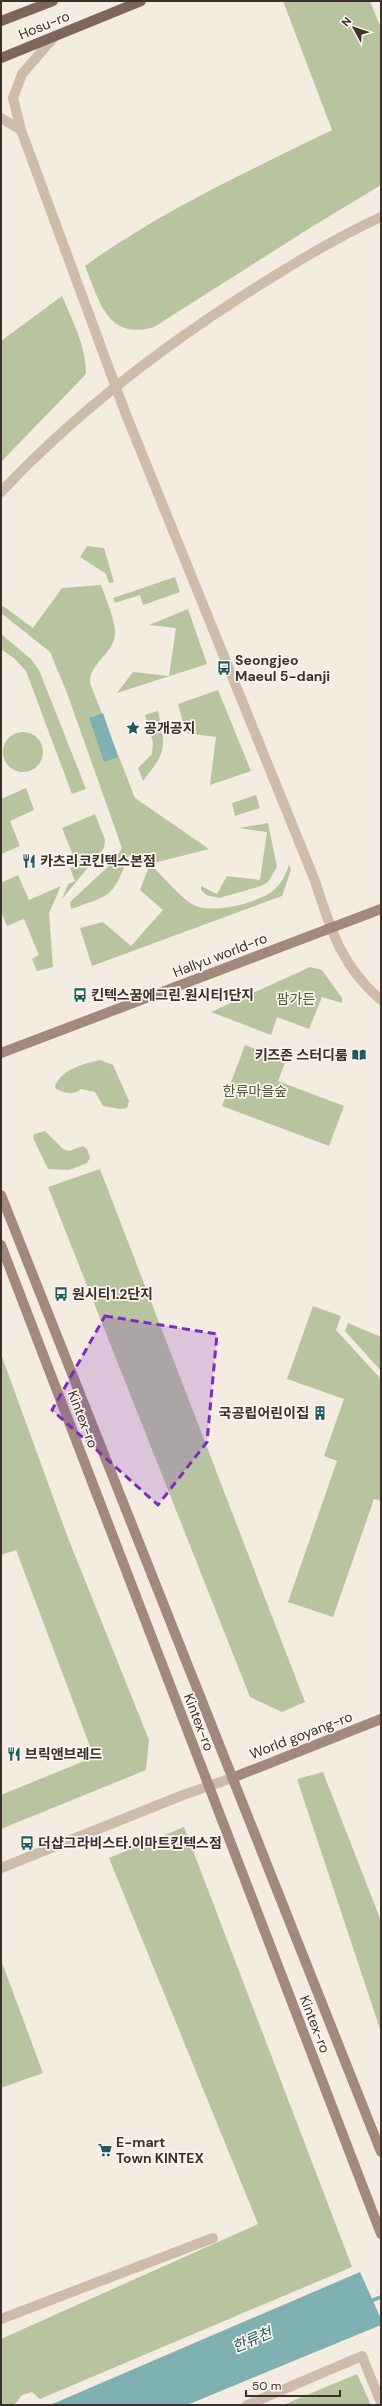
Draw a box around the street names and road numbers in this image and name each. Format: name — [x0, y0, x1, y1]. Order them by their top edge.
street label: Hosu-ro — [16, 7, 72, 43]
street label: Hallyu world-ro — [170, 929, 270, 981]
street label: Kintex-ro — [64, 1388, 102, 1450]
street label: Kintex-ro — [180, 1691, 218, 1753]
street label: World goyang-ro — [247, 1707, 355, 1763]
street label: Kintex-ro — [296, 1993, 334, 2055]

